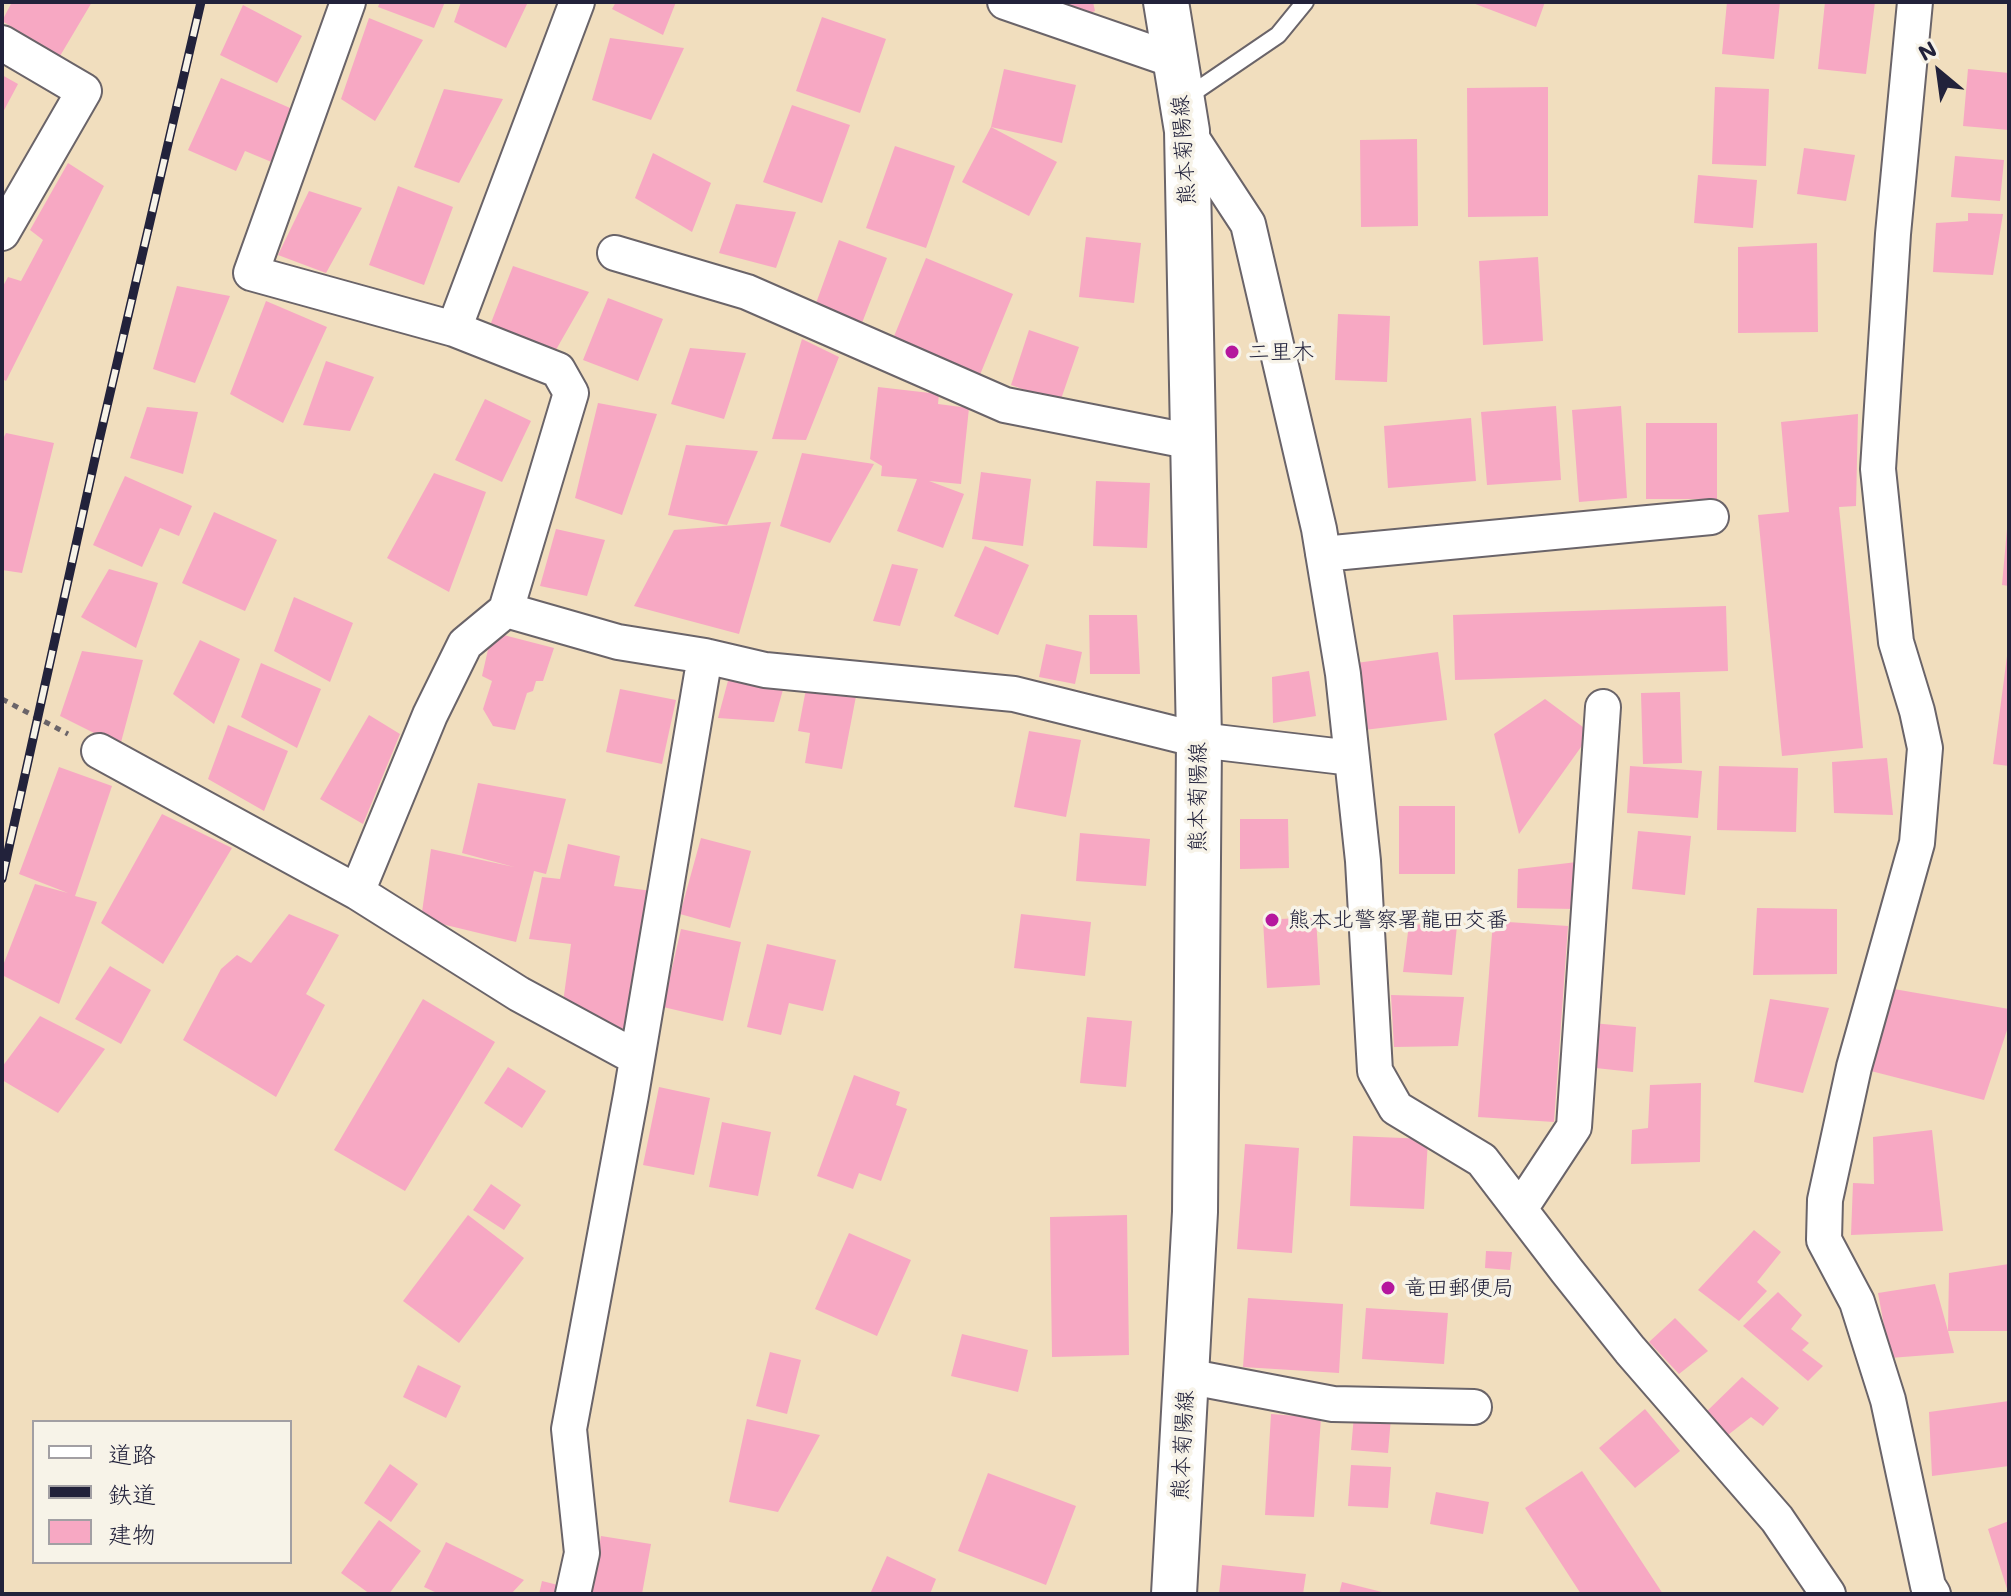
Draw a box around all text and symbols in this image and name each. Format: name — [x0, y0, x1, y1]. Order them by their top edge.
north arrow — [1899, 32, 1979, 112]
text: N — [1913, 34, 1941, 67]
street label: 熊本菊陽線 — [1167, 94, 1201, 206]
place label: 二里木 — [1248, 339, 1314, 365]
marker: 二里木 — [1223, 343, 1241, 361]
street label: 熊本菊陽線 — [1185, 742, 1211, 852]
place label: 熊本北警察署龍田交番 — [1288, 907, 1508, 933]
marker: 熊本北警察署龍田交番 — [1263, 911, 1281, 929]
place label: 竜田郵便局 — [1404, 1275, 1514, 1301]
marker: 竜田郵便局 — [1379, 1279, 1397, 1297]
street label: 熊本菊陽線 — [1167, 1389, 1199, 1501]
legend — [32, 1420, 292, 1564]
text: 道路 — [108, 1438, 156, 1469]
text: 鉄道 — [108, 1478, 156, 1509]
text: 建物 — [108, 1518, 156, 1549]

